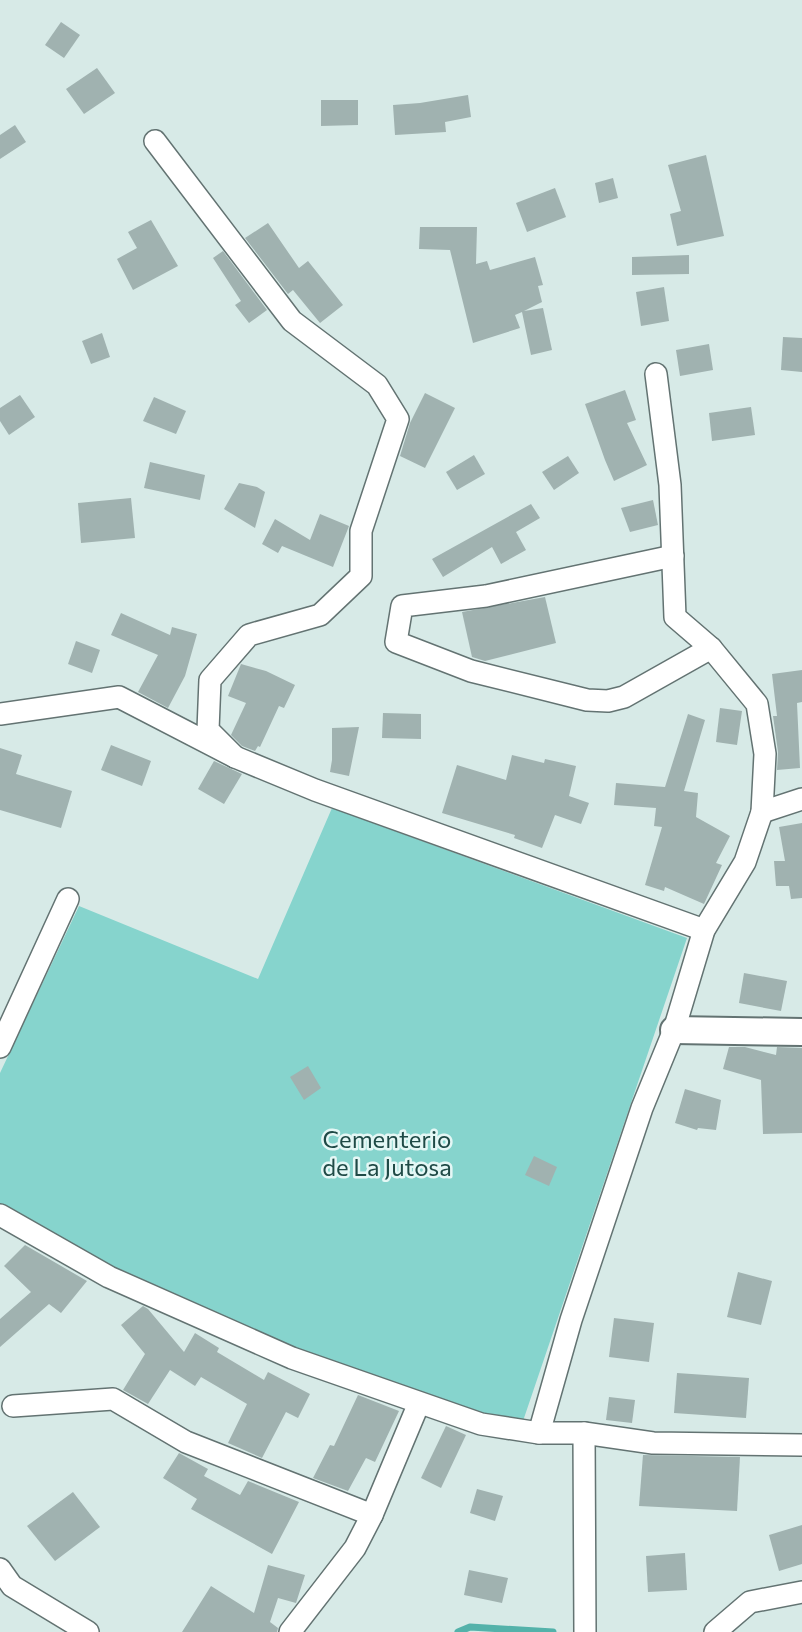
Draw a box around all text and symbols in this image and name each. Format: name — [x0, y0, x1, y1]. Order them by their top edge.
park label: Cementerio de La Jutosa — [322, 1124, 452, 1181]

